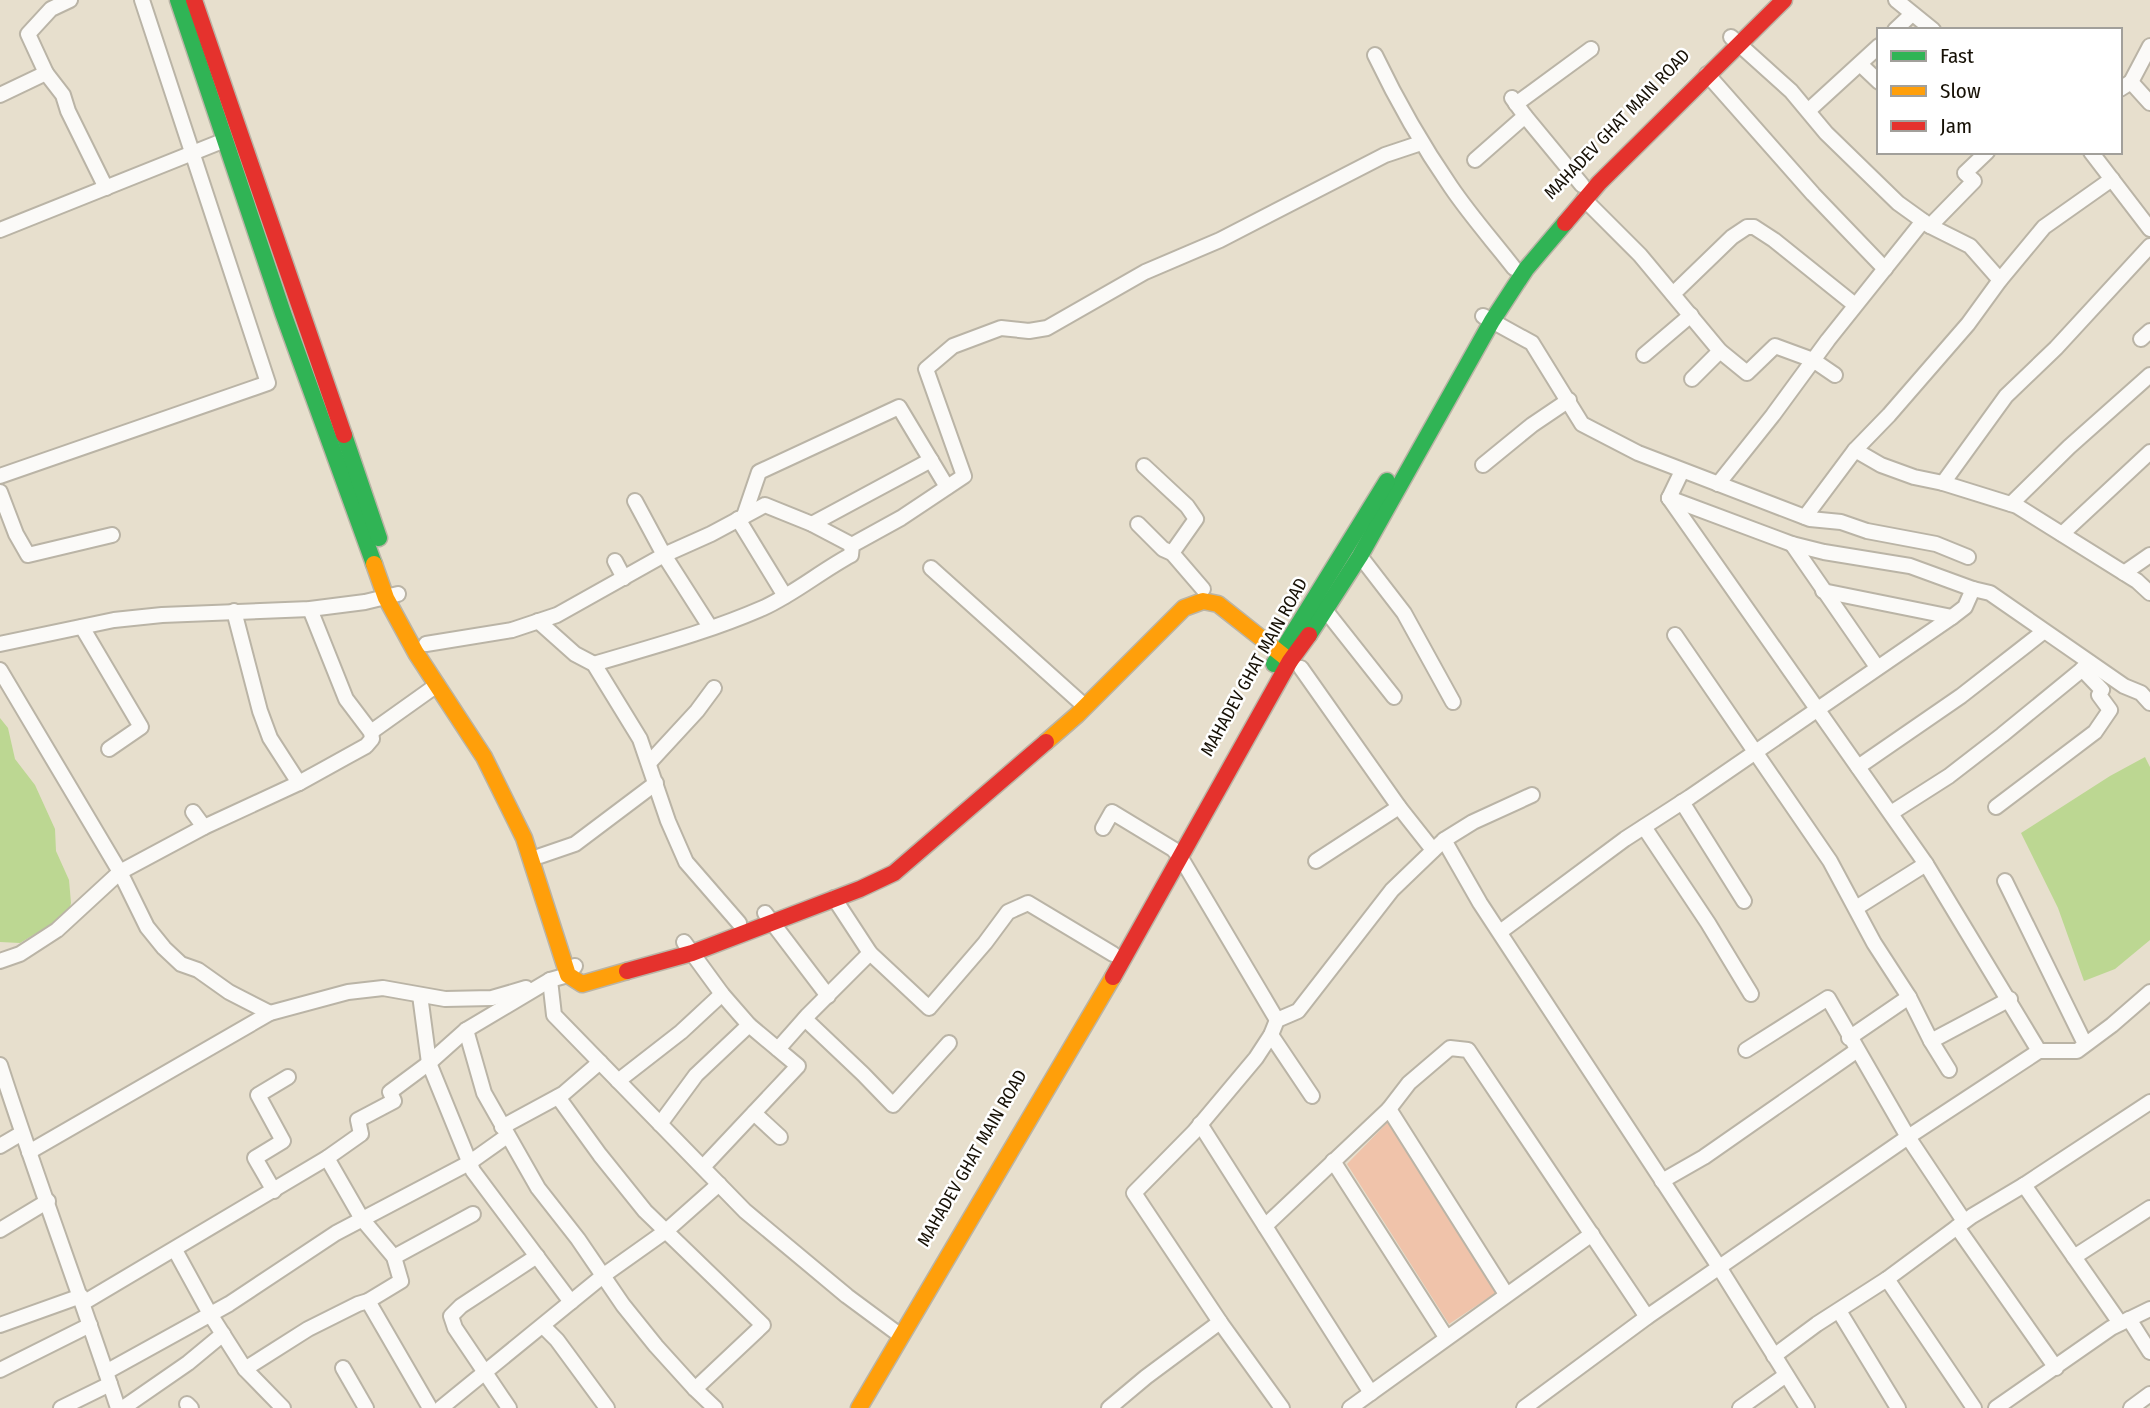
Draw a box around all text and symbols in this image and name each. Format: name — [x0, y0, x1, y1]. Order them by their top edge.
legend — [1877, 28, 2122, 154]
text: Fast — [1940, 43, 1974, 69]
street label: MAHADEV GHAT MAIN ROAD — [1540, 44, 1694, 204]
text: Slow — [1940, 78, 1981, 104]
text: Jam — [1940, 113, 1972, 139]
street label: MAHADEV GHAT MAIN ROAD — [1196, 574, 1312, 760]
street label: MAHADEV GHAT MAIN ROAD — [912, 1066, 1032, 1250]

